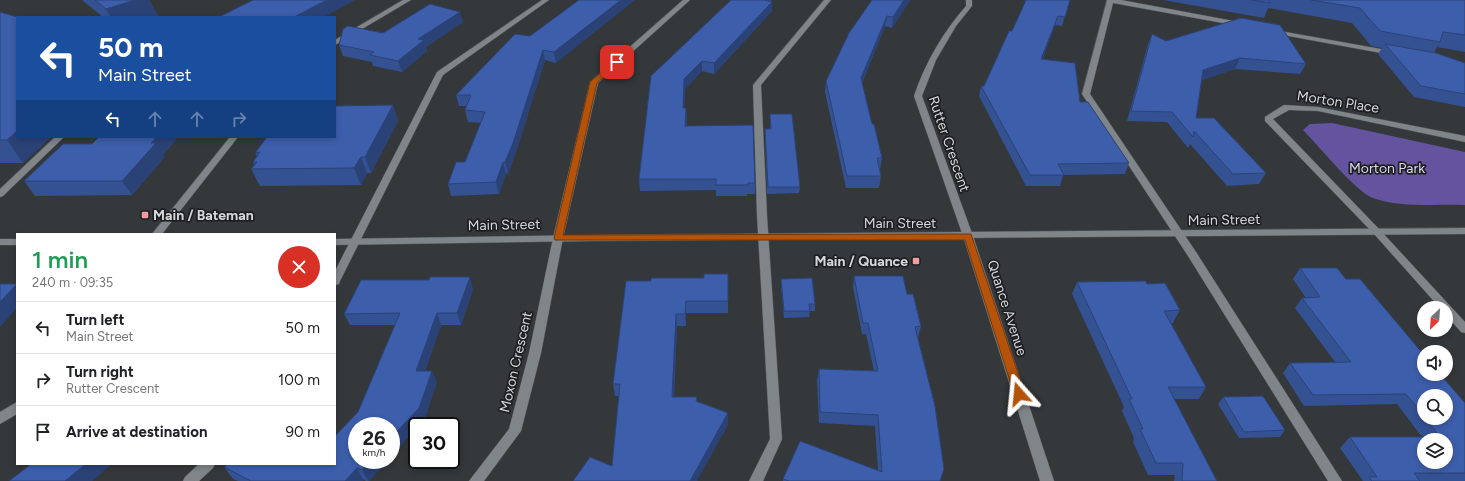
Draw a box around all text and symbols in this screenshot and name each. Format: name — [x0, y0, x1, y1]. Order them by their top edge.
text: 50 m — [98, 30, 164, 64]
icon: left — [32, 32, 84, 84]
pin — [600, 45, 634, 79]
icon: arrive — [606, 51, 628, 73]
text: Main Street — [98, 64, 191, 86]
street label: Morton Place — [1296, 87, 1381, 117]
street label: Rutter Crescent — [925, 94, 973, 194]
icon: left — [102, 108, 124, 130]
icon: ahead — [144, 108, 166, 130]
icon: ahead — [186, 108, 208, 130]
icon: right — [228, 108, 250, 130]
park label: Morton Park — [1349, 160, 1425, 177]
place label: Main / Bateman — [153, 207, 254, 224]
marker: Main / Bateman — [140, 210, 150, 220]
street label: Main Street — [1188, 211, 1260, 229]
street label: Main Street — [864, 215, 936, 232]
street label: Main Street — [468, 216, 540, 234]
text: 1 min — [32, 245, 88, 274]
button: close — [278, 246, 320, 288]
place label: Main / Quance — [814, 253, 908, 270]
marker: Main / Quance — [911, 256, 921, 266]
street label: Quance Avenue — [984, 258, 1031, 358]
text: 240 m · 09:35 — [32, 275, 113, 290]
north arrow — [1417, 301, 1453, 337]
map controls — [1417, 301, 1453, 469]
street label: Moxon Crescent — [496, 310, 536, 414]
text: Turn left — [66, 311, 124, 329]
icon: left — [32, 317, 54, 339]
text: 50 m — [285, 319, 320, 337]
text: Main Street — [66, 329, 134, 344]
button: sound — [1417, 345, 1453, 381]
text: Turn right — [66, 363, 134, 381]
icon: right — [32, 369, 54, 391]
text: 100 m — [278, 371, 320, 389]
position arrow — [998, 373, 1040, 415]
text: Rutter Crescent — [66, 381, 159, 396]
button: search — [1417, 389, 1453, 425]
speed limit sign: 30 — [408, 417, 460, 469]
icon: arrive — [32, 421, 54, 443]
text: Arrive at destination — [66, 423, 207, 441]
text: 90 m — [285, 423, 320, 441]
text: 26 — [362, 426, 386, 450]
button: layers — [1417, 433, 1453, 469]
text: km/h — [363, 446, 385, 459]

